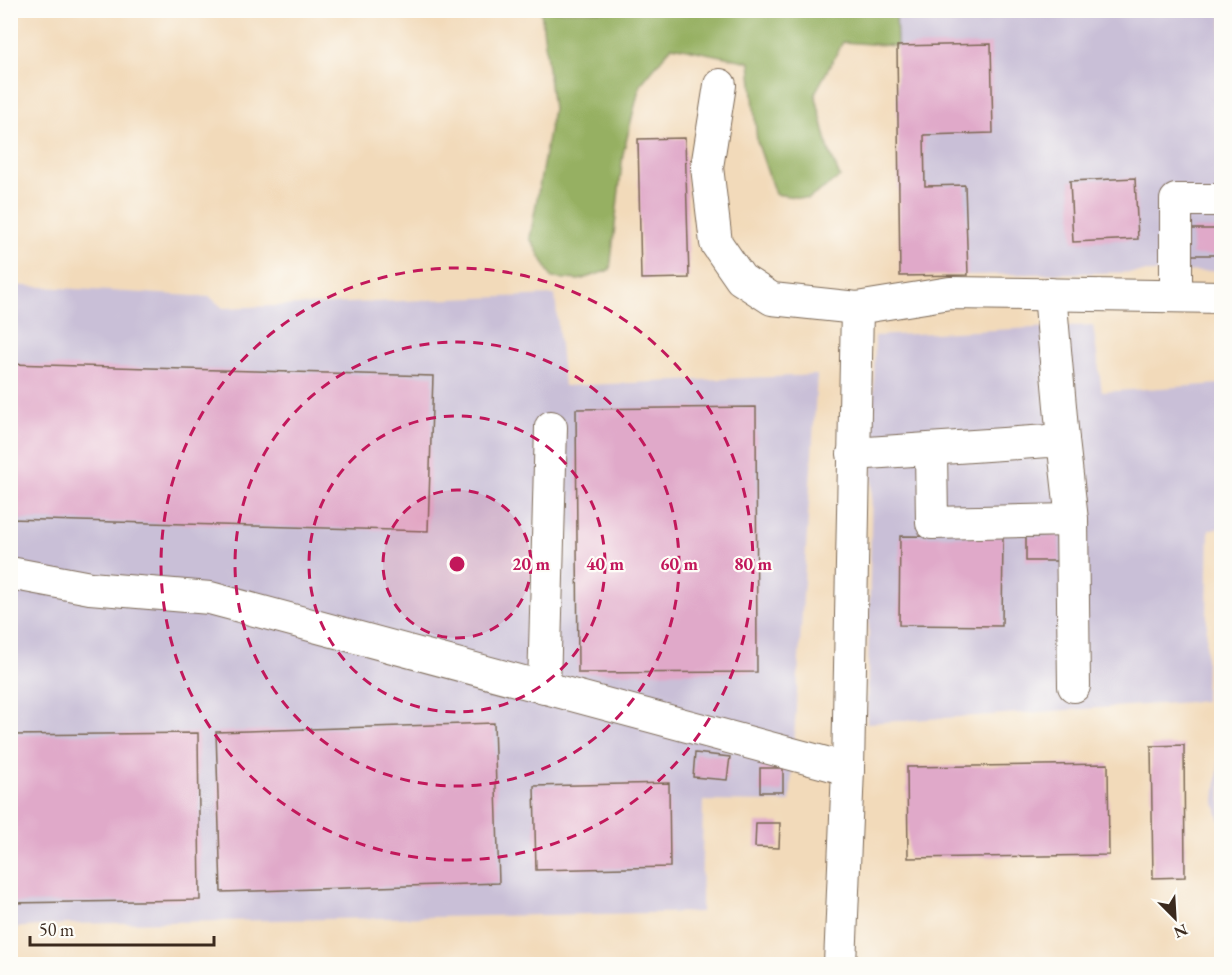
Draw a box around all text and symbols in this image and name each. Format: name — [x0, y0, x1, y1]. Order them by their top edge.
text: 20 m — [512, 552, 550, 575]
text: 40 m — [586, 552, 624, 575]
text: 60 m — [660, 552, 698, 575]
text: 80 m — [734, 552, 772, 575]
centre of rings — [447, 554, 467, 574]
north arrow — [1145, 888, 1205, 948]
scale bar — [30, 909, 214, 947]
text: 50 m — [39, 918, 74, 941]
text: N — [1171, 919, 1191, 943]

